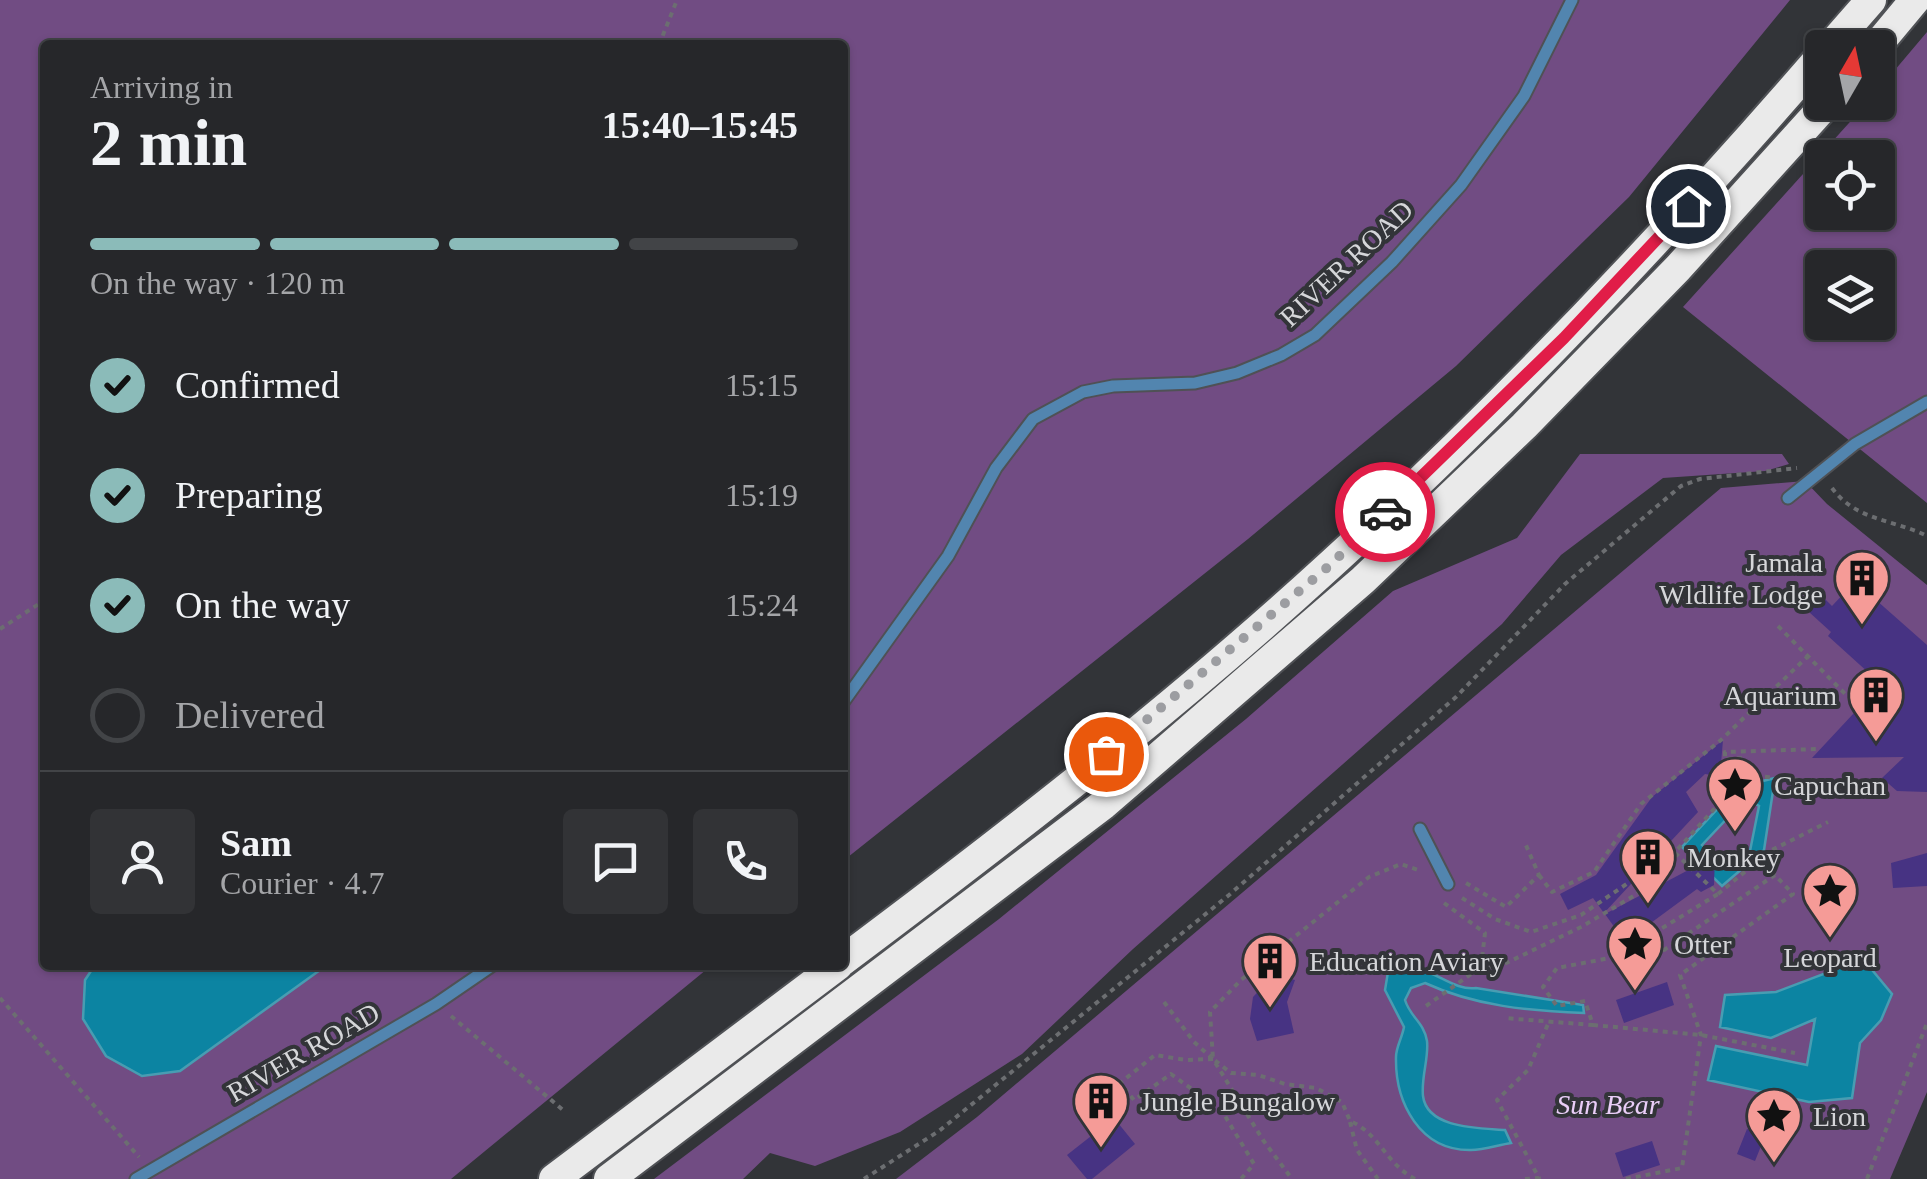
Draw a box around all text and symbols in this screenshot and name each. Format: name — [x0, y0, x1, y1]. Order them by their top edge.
north arrow — [1805, 30, 1895, 120]
map controls — [1805, 30, 1895, 340]
text: Arriving in — [90, 69, 233, 105]
text: 15:40–15:45 — [602, 104, 798, 146]
text: 2 min — [90, 107, 247, 179]
button: locate — [1805, 140, 1895, 230]
pin — [1646, 164, 1731, 249]
icon: home — [1661, 179, 1716, 234]
street label: RIVER ROAD — [1273, 194, 1419, 333]
button: layers — [1805, 250, 1895, 340]
text: On the way · 120 m — [90, 265, 345, 301]
icon: check — [90, 358, 145, 413]
text: Confirmed — [175, 364, 340, 406]
text: 15:15 — [725, 367, 798, 403]
courier — [1335, 462, 1435, 562]
icon: check — [90, 468, 145, 523]
text: Preparing — [175, 474, 323, 516]
text: 15:19 — [725, 477, 798, 513]
icon: car — [1358, 485, 1413, 540]
place label: Jamala Wldlife Lodge — [1659, 547, 1824, 610]
building icon: Jamala Wldlife Lodge — [1832, 548, 1892, 627]
icon: check — [90, 578, 145, 633]
text: On the way — [175, 584, 350, 626]
text: 15:24 — [725, 587, 798, 623]
building icon: Aquarium — [1846, 665, 1906, 744]
place label: Aquarium — [1723, 680, 1837, 711]
text: Delivered — [175, 694, 325, 736]
pin — [1064, 712, 1149, 797]
icon: bag — [1079, 727, 1134, 782]
place icon: Capuchan — [1705, 755, 1765, 834]
place label: Capuchan — [1774, 770, 1886, 801]
button: person — [90, 809, 195, 914]
button: chat — [563, 809, 668, 914]
button: phone — [693, 809, 798, 914]
text: Sam — [220, 822, 292, 864]
building icon: Monkey — [1618, 827, 1678, 906]
place label: Monkey — [1687, 842, 1780, 873]
place icon: Leopard — [1800, 861, 1860, 940]
text: Courier · 4.7 — [220, 865, 384, 901]
place icon: Otter — [1605, 914, 1665, 993]
place label: Otter — [1674, 929, 1732, 960]
building icon: Education Aviary — [1240, 931, 1300, 1010]
place label: Leopard — [1783, 942, 1877, 973]
place label: Education Aviary — [1309, 946, 1504, 977]
street label: RIVER ROAD — [222, 996, 385, 1108]
building icon: Jungle Bungalow — [1071, 1071, 1131, 1150]
place label: Jungle Bungalow — [1140, 1086, 1336, 1117]
place icon: Lion — [1744, 1086, 1804, 1165]
park label: Sun Bear — [1556, 1089, 1660, 1120]
place label: Lion — [1813, 1101, 1866, 1132]

